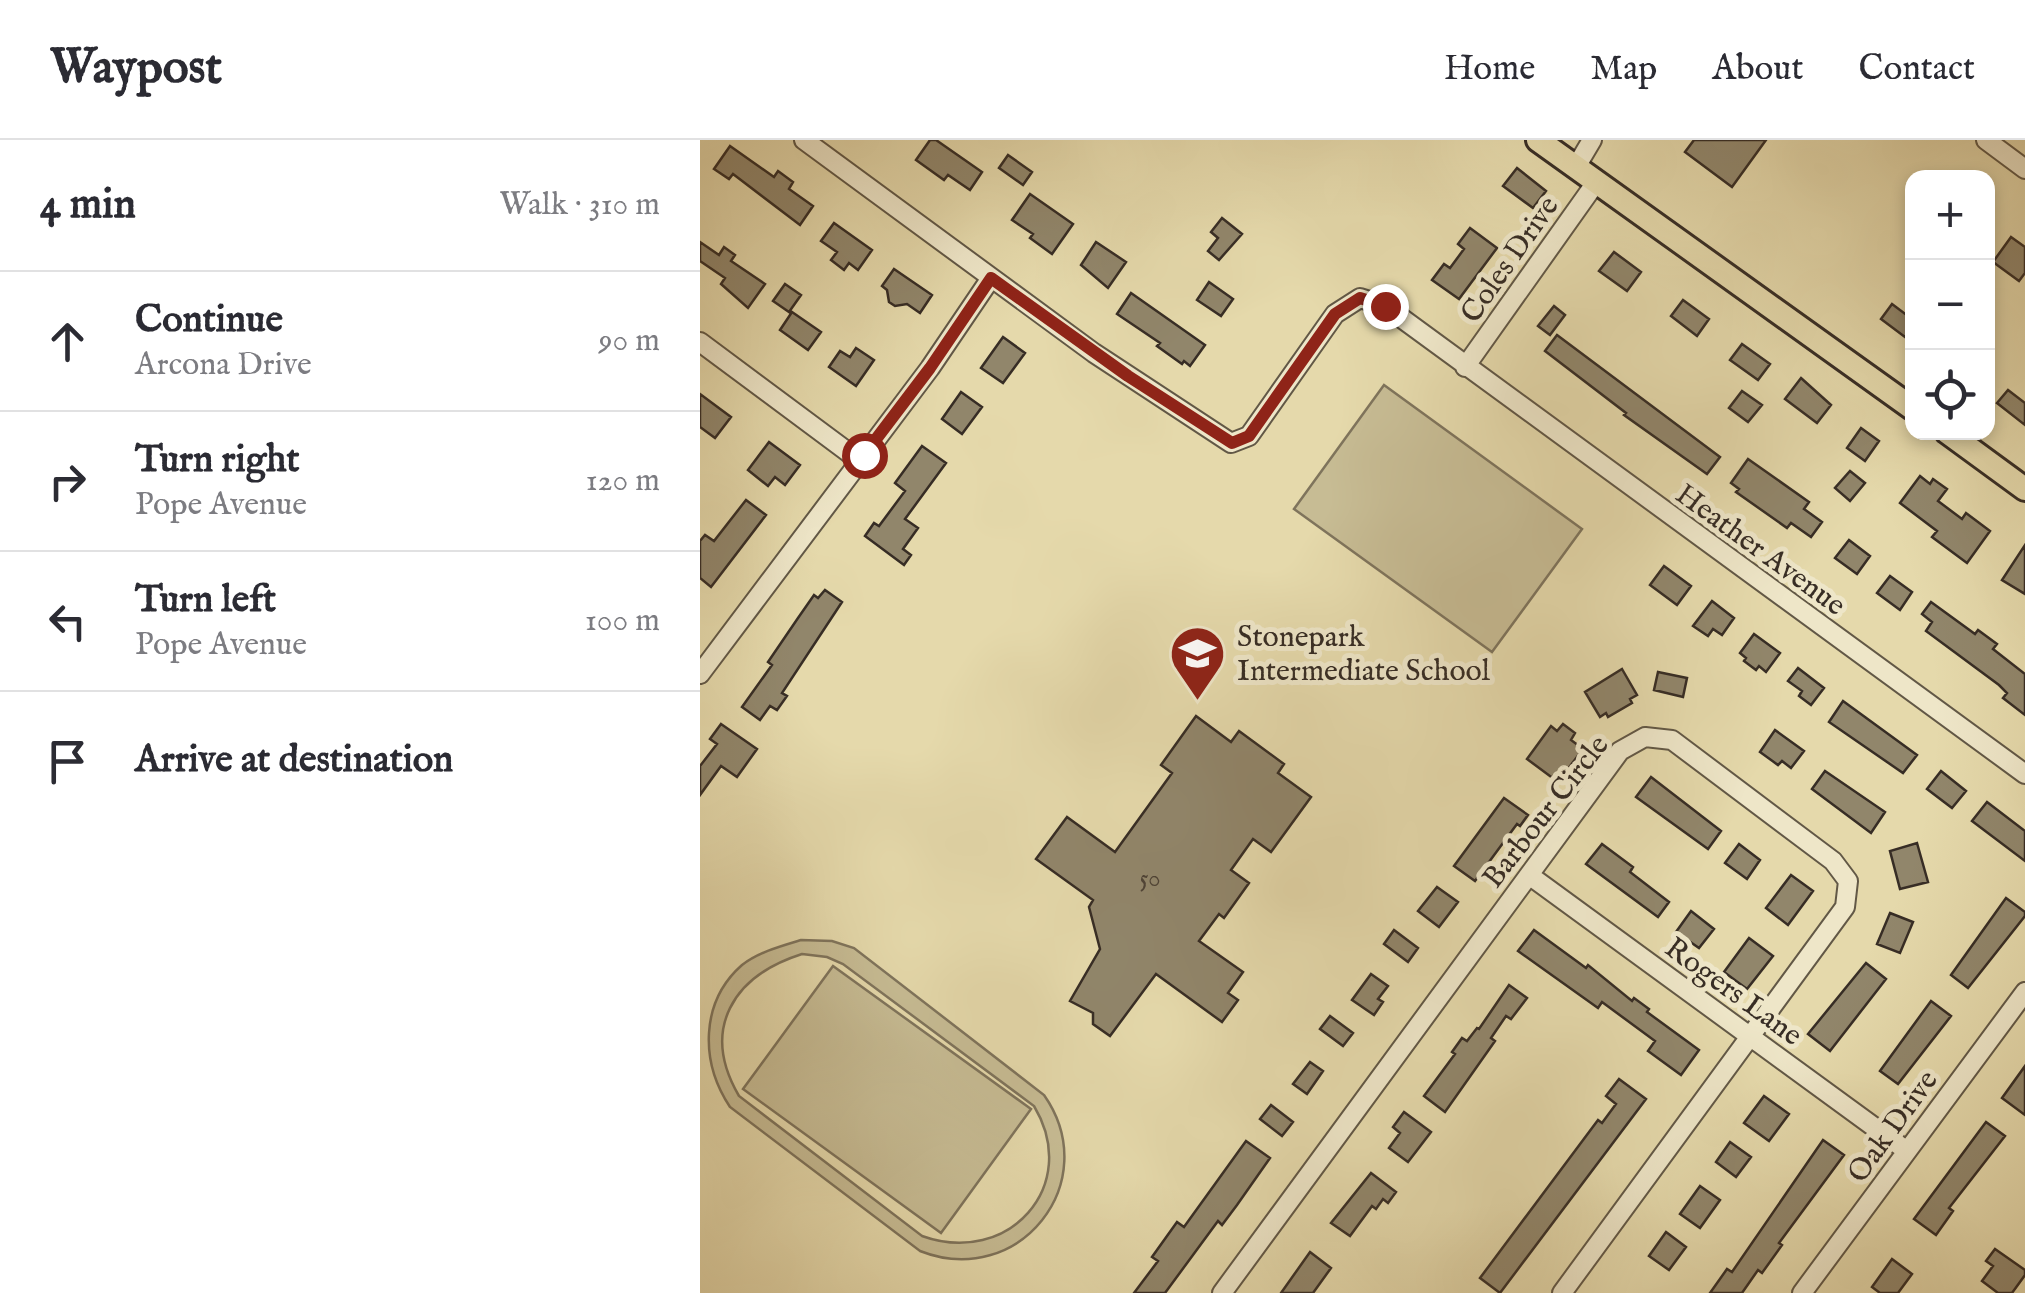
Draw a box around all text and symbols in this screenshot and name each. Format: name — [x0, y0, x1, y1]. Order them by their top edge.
text: Waypost — [50, 39, 222, 99]
text: Home — [1444, 47, 1535, 92]
text: Map — [1590, 47, 1657, 92]
text: About — [1712, 47, 1804, 92]
text: Contact — [1859, 47, 1975, 92]
map controls — [1905, 170, 1995, 440]
button: + — [1905, 170, 1995, 260]
text: 4 min — [40, 179, 136, 232]
text: Walk · 310 m — [500, 185, 660, 226]
street label: Coles Drive — [1453, 189, 1568, 331]
button: − — [1905, 260, 1995, 350]
route end — [1363, 284, 1409, 330]
text: Continue — [135, 297, 283, 345]
icon: ahead — [40, 314, 95, 369]
text: 90 m — [599, 321, 660, 362]
text: Arcona Drive — [135, 345, 312, 386]
button: locate — [1905, 350, 1995, 440]
route start — [842, 433, 888, 479]
text: Turn right — [135, 437, 299, 485]
icon: right — [40, 454, 95, 509]
text: 120 m — [586, 461, 660, 502]
street label: Heather Avenue — [1667, 476, 1852, 625]
text: Pope Avenue — [135, 485, 307, 526]
text: Turn left — [135, 577, 276, 625]
icon: left — [40, 594, 95, 649]
text: 100 m — [585, 601, 660, 642]
place label: Stonepark Intermediate School — [1237, 619, 1491, 691]
school or university icon: Stonepark Intermediate School — [1168, 623, 1228, 702]
text: Pope Avenue — [135, 625, 307, 666]
street label: Barbour Circle — [1475, 728, 1618, 896]
icon: arrive — [40, 734, 95, 789]
text: Arrive at destination — [135, 737, 453, 785]
house number: 50 — [1139, 863, 1161, 895]
street label: Rogers Lane — [1657, 930, 1809, 1055]
street label: Oak Drive — [1840, 1063, 1947, 1191]

